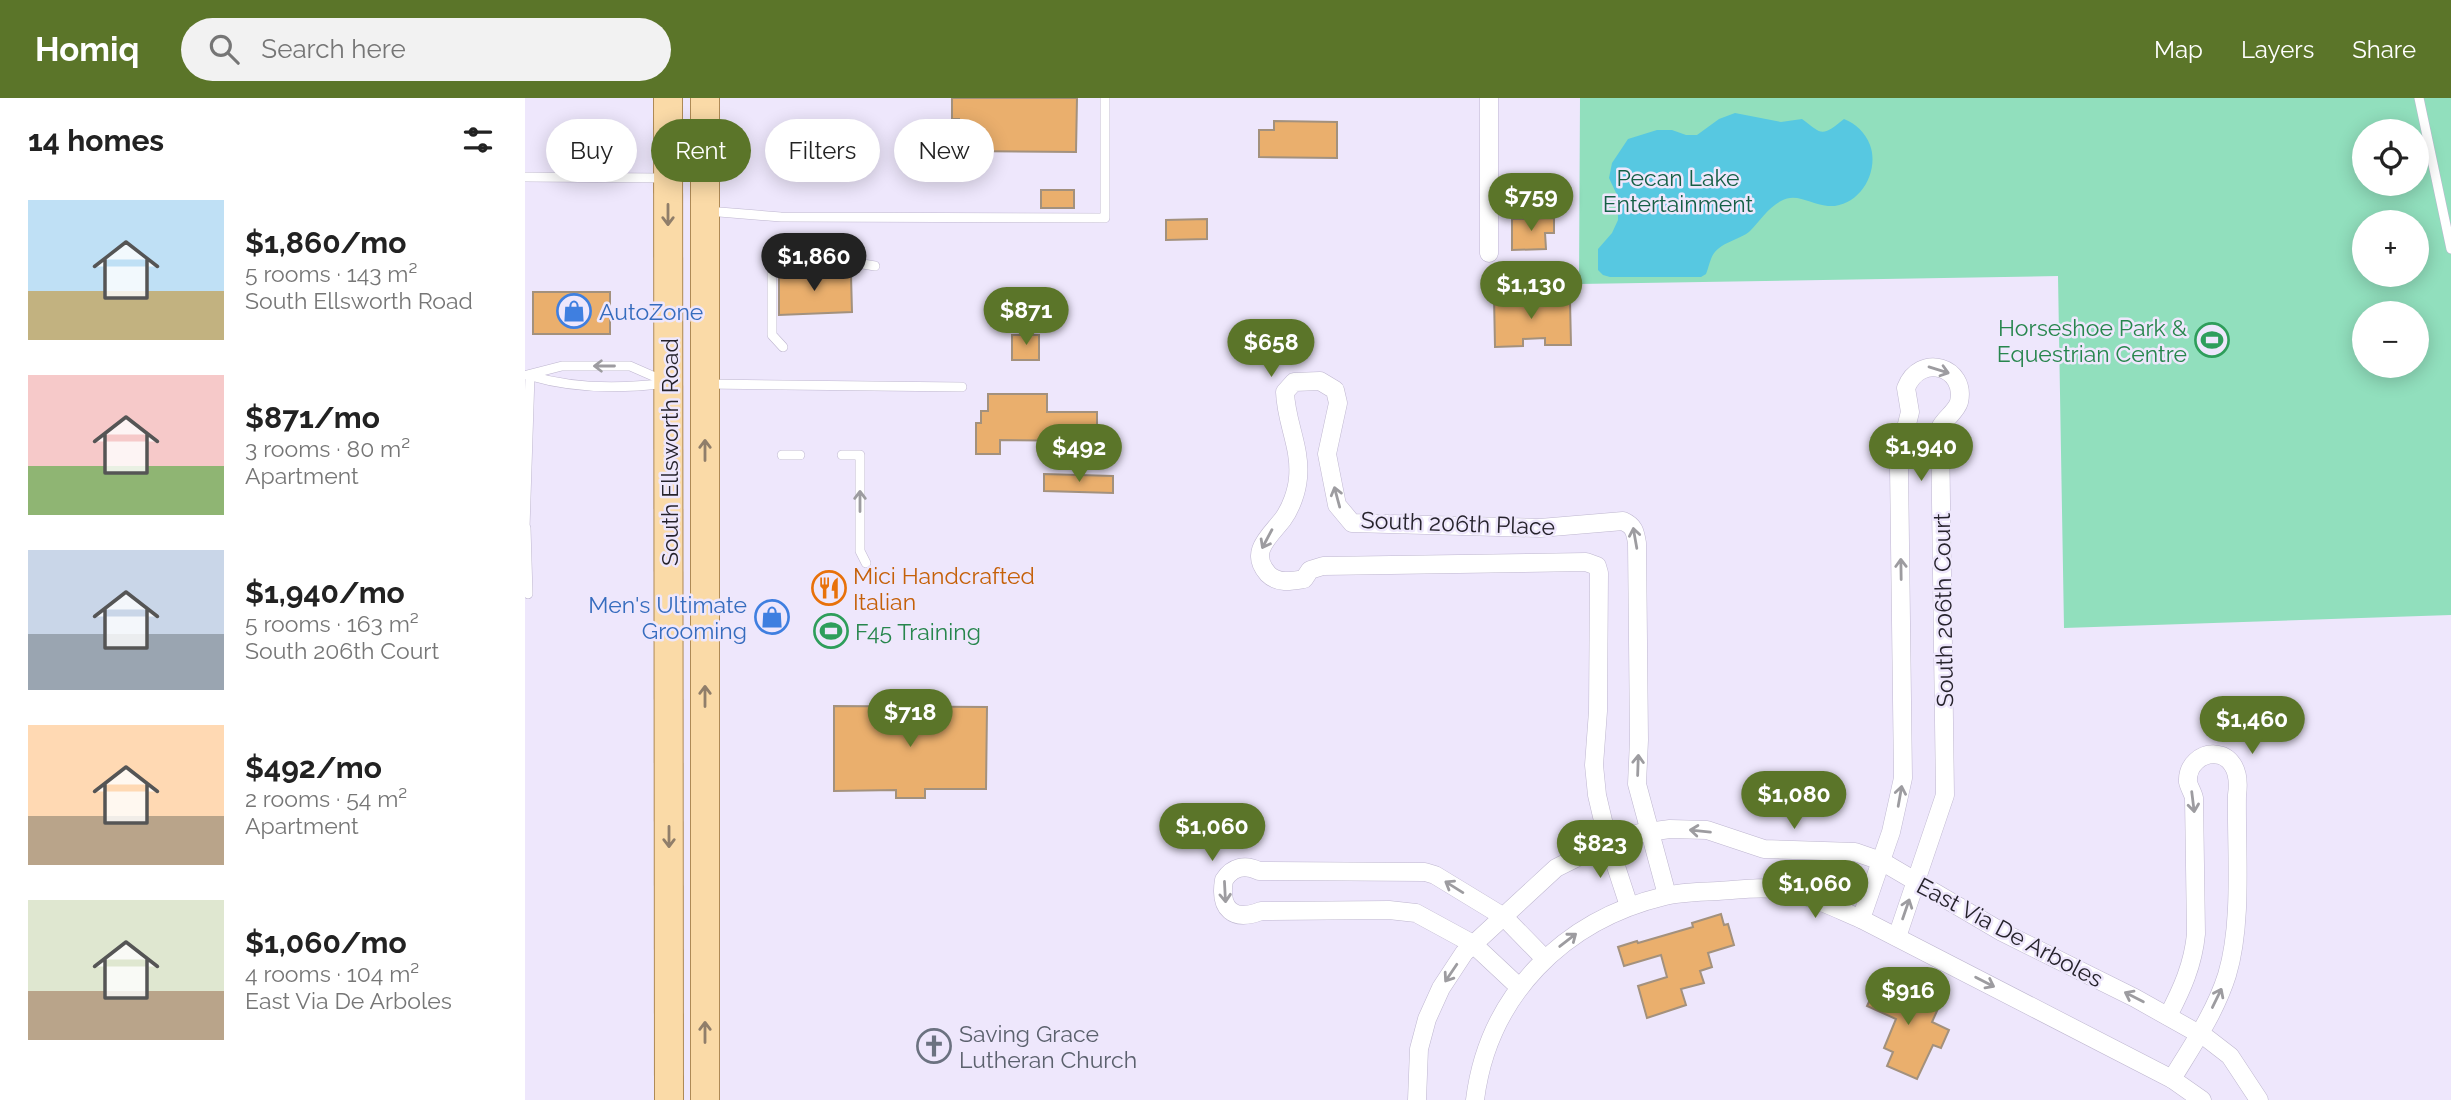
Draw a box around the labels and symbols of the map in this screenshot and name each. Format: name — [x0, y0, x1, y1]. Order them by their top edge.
park label: Pecan Lake Entertainment — [1603, 164, 1754, 217]
pin: $759 — [1490, 174, 1572, 233]
one-way arrow — [661, 203, 675, 226]
pin: $1,860 — [757, 234, 871, 293]
pin: $1,130 — [1474, 262, 1588, 321]
pin: $871 — [985, 288, 1067, 347]
shop icon: AutoZone — [555, 292, 593, 330]
place label: AutoZone — [599, 298, 703, 325]
place label: Horseshoe Park & Equestrian Centre — [1997, 314, 2188, 367]
pin: $658 — [1230, 320, 1312, 379]
sports icon: Horseshoe Park & Equestrian Centre — [2193, 321, 2231, 359]
street label: South Ellsworth Road — [656, 338, 683, 566]
one-way arrow — [593, 359, 616, 373]
one-way arrow — [1927, 365, 1949, 378]
pin: $492 — [1038, 424, 1120, 484]
pin: $1,940 — [1864, 424, 1978, 483]
one-way arrow — [698, 438, 712, 461]
one-way arrow — [1330, 487, 1343, 509]
one-way arrow — [853, 490, 867, 513]
street label: South 206th Place — [1360, 506, 1556, 540]
street label: South 206th Court — [1928, 512, 1958, 707]
one-way arrow — [1628, 527, 1641, 550]
one-way arrow — [1259, 529, 1273, 549]
one-way arrow — [1894, 558, 1907, 581]
place label: Mici Handcrafted Italian — [853, 562, 1035, 615]
restaurant icon: Mici Handcrafted Italian — [810, 569, 848, 607]
place label: Men's Ultimate Grooming — [588, 591, 747, 644]
shop icon: Men's Ultimate Grooming — [753, 598, 791, 636]
sports icon: F45 Training — [812, 612, 850, 650]
place label: F45 Training — [855, 618, 981, 645]
one-way arrow — [698, 685, 712, 708]
pin: $718 — [869, 690, 951, 749]
pin: $1,460 — [2195, 696, 2309, 756]
one-way arrow — [1632, 754, 1645, 777]
pin: $1,080 — [1737, 772, 1851, 831]
one-way arrow — [1894, 785, 1907, 808]
one-way arrow — [2186, 790, 2199, 813]
pin: $1,060 — [1155, 804, 1269, 863]
pin: $823 — [1559, 820, 1641, 880]
one-way arrow — [1689, 824, 1712, 837]
one-way arrow — [662, 825, 676, 848]
pin: $1,060 — [1758, 860, 1872, 920]
street label: East Via De Arboles — [1912, 872, 2108, 992]
one-way arrow — [1445, 879, 1465, 893]
one-way arrow — [1218, 880, 1231, 903]
one-way arrow — [1901, 899, 1913, 921]
one-way arrow — [1558, 932, 1577, 947]
one-way arrow — [1444, 963, 1458, 982]
pin: $916 — [1867, 968, 1949, 1027]
one-way arrow — [1974, 975, 1994, 989]
one-way arrow — [2212, 988, 2225, 1009]
one-way arrow — [2124, 990, 2144, 1004]
place label: Saving Grace Lutheran Church — [959, 1020, 1137, 1073]
one-way arrow — [698, 1021, 712, 1044]
church icon: Saving Grace Lutheran Church — [915, 1027, 953, 1065]

